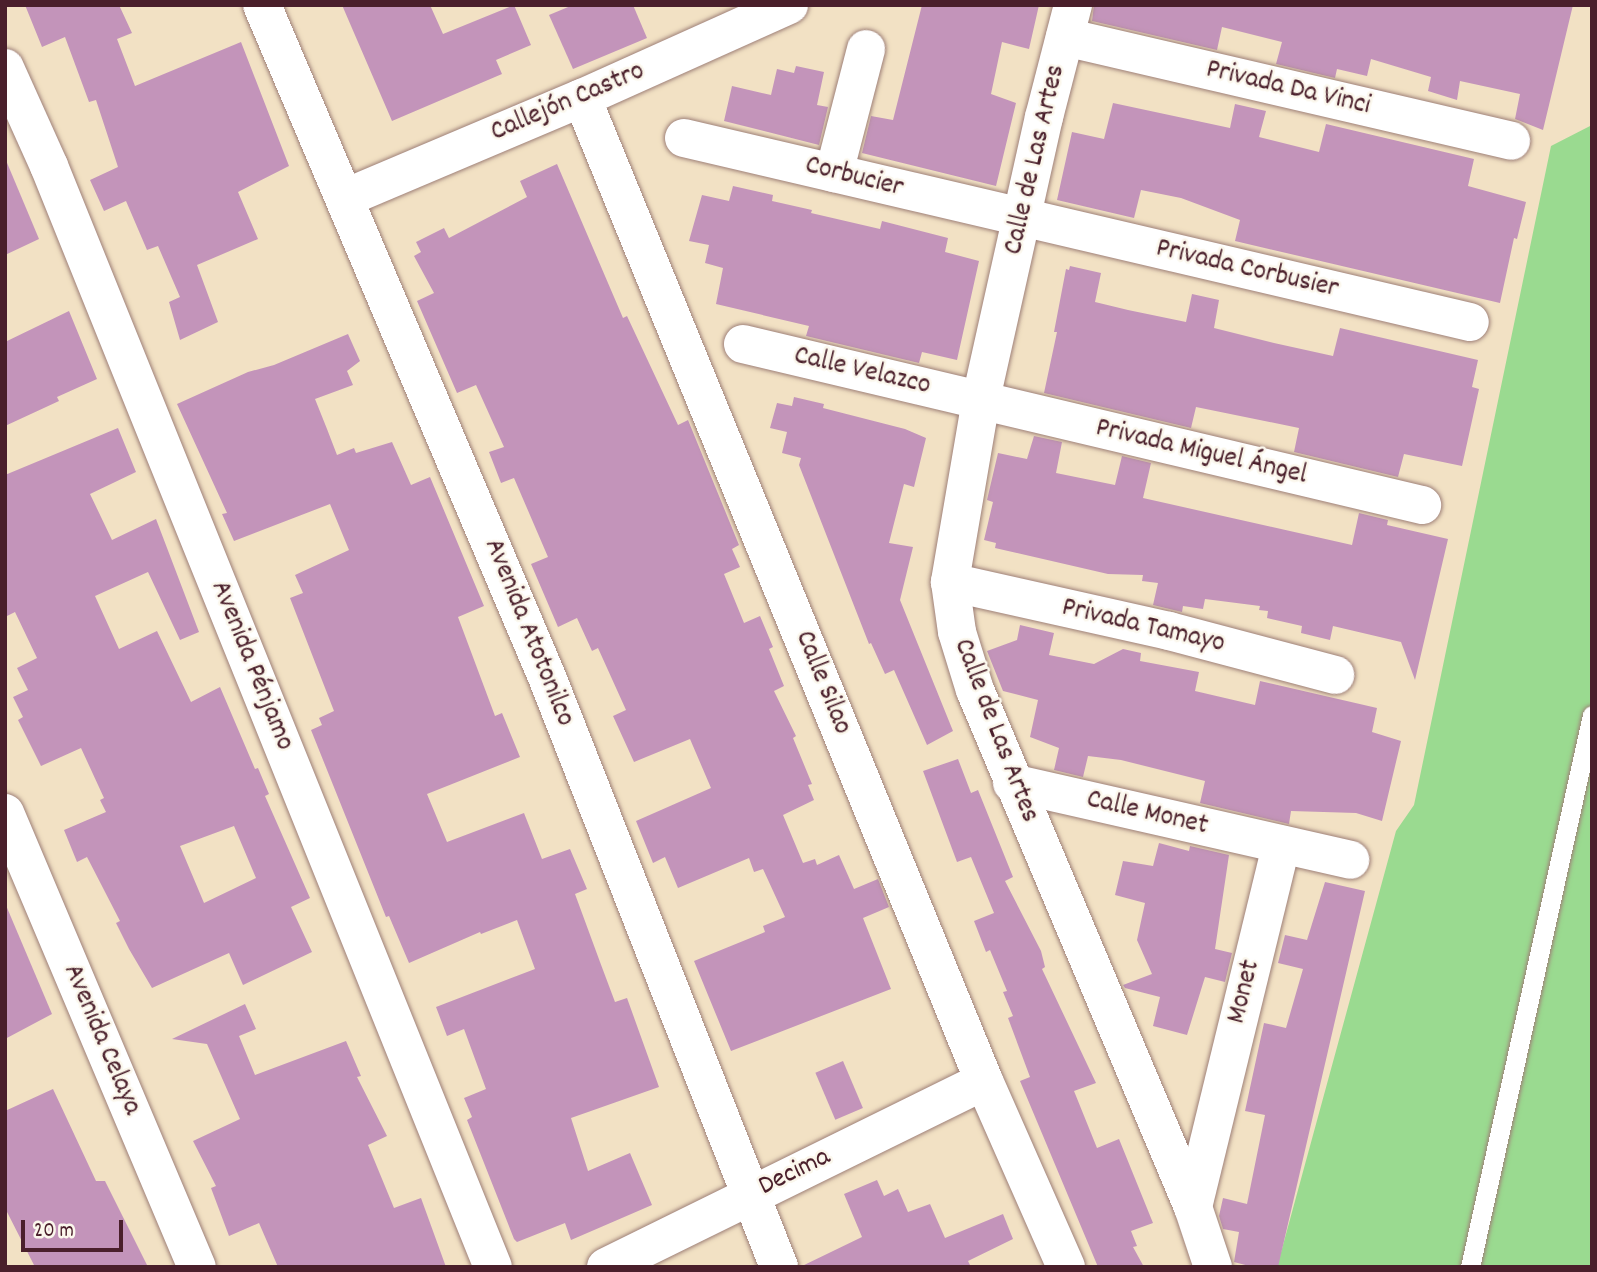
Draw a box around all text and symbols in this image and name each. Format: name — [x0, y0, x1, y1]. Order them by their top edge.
street label: Privada Da Vinci — [1203, 54, 1373, 124]
street label: Callejón Castro — [486, 56, 650, 150]
street label: Calle de Las Artes — [998, 62, 1074, 258]
street label: Corbucier — [801, 150, 907, 206]
street label: Privada Corbusier — [1153, 233, 1341, 307]
street label: Calle Velazco — [791, 340, 933, 404]
street label: Privada Miguel Ángel — [1092, 412, 1310, 494]
street label: Avenida Atotonilco — [475, 534, 581, 732]
street label: Avenida Pénjamo — [202, 576, 300, 756]
street label: Privada Tamayo — [1058, 592, 1228, 662]
street label: Calle Silao — [786, 626, 858, 740]
street label: Calle de Las Artes — [945, 635, 1045, 827]
street label: Calle Monet — [1083, 784, 1211, 844]
street label: Monet — [1221, 957, 1269, 1027]
street label: Avenida Celaya — [54, 960, 148, 1120]
street label: Decima — [754, 1141, 836, 1205]
scale bar — [24, 1206, 126, 1250]
text: 20 m — [34, 1217, 74, 1247]

